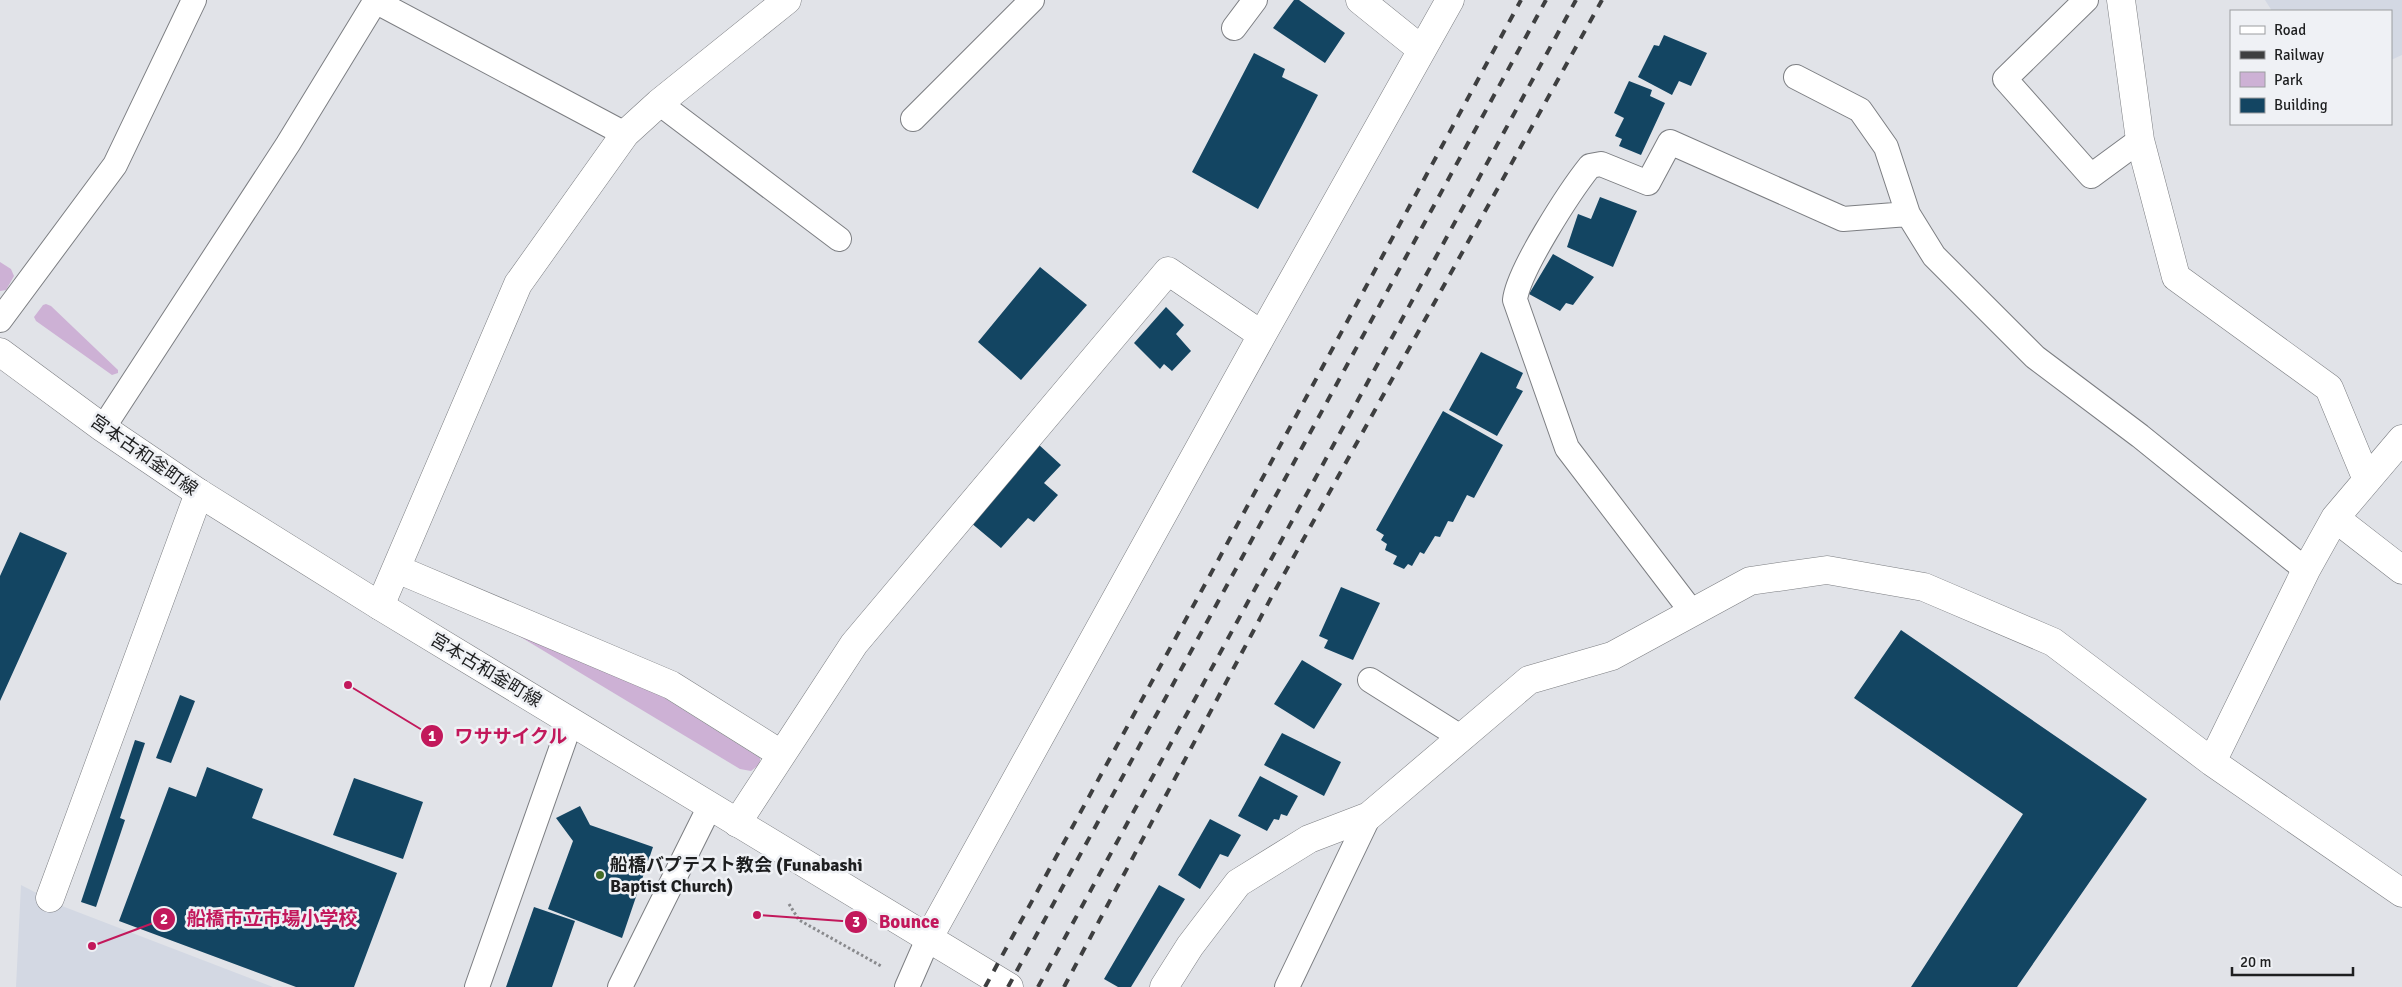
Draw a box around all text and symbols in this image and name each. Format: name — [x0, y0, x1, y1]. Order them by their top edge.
legend — [2230, 10, 2392, 125]
text: Road — [2274, 21, 2306, 39]
text: Railway — [2274, 46, 2324, 64]
text: Park — [2274, 71, 2303, 89]
text: Building — [2274, 96, 2328, 114]
street label: 宮本古和釜町線 — [86, 410, 202, 500]
street label: 宮本古和釜町線 — [426, 628, 546, 712]
callout: ワササイクル — [419, 719, 578, 753]
text: ワササイクル — [454, 725, 568, 749]
text: 1 — [428, 727, 436, 745]
place label: 船橋バプテスト教会 (Funabashi Baptist Church) — [610, 854, 863, 897]
marker: 船橋バプテスト教会 (Funabashi Baptist Church) — [594, 869, 606, 881]
callout: 船橋市立市場小学校 — [151, 902, 367, 936]
callout: Bounce — [844, 905, 949, 939]
text: 船橋市立市場小学校 — [186, 907, 358, 931]
text: 2 — [160, 910, 168, 928]
text: Bounce — [879, 910, 939, 934]
text: 3 — [852, 913, 860, 931]
scale bar — [2232, 944, 2353, 976]
text: 20 m — [2240, 953, 2271, 971]

